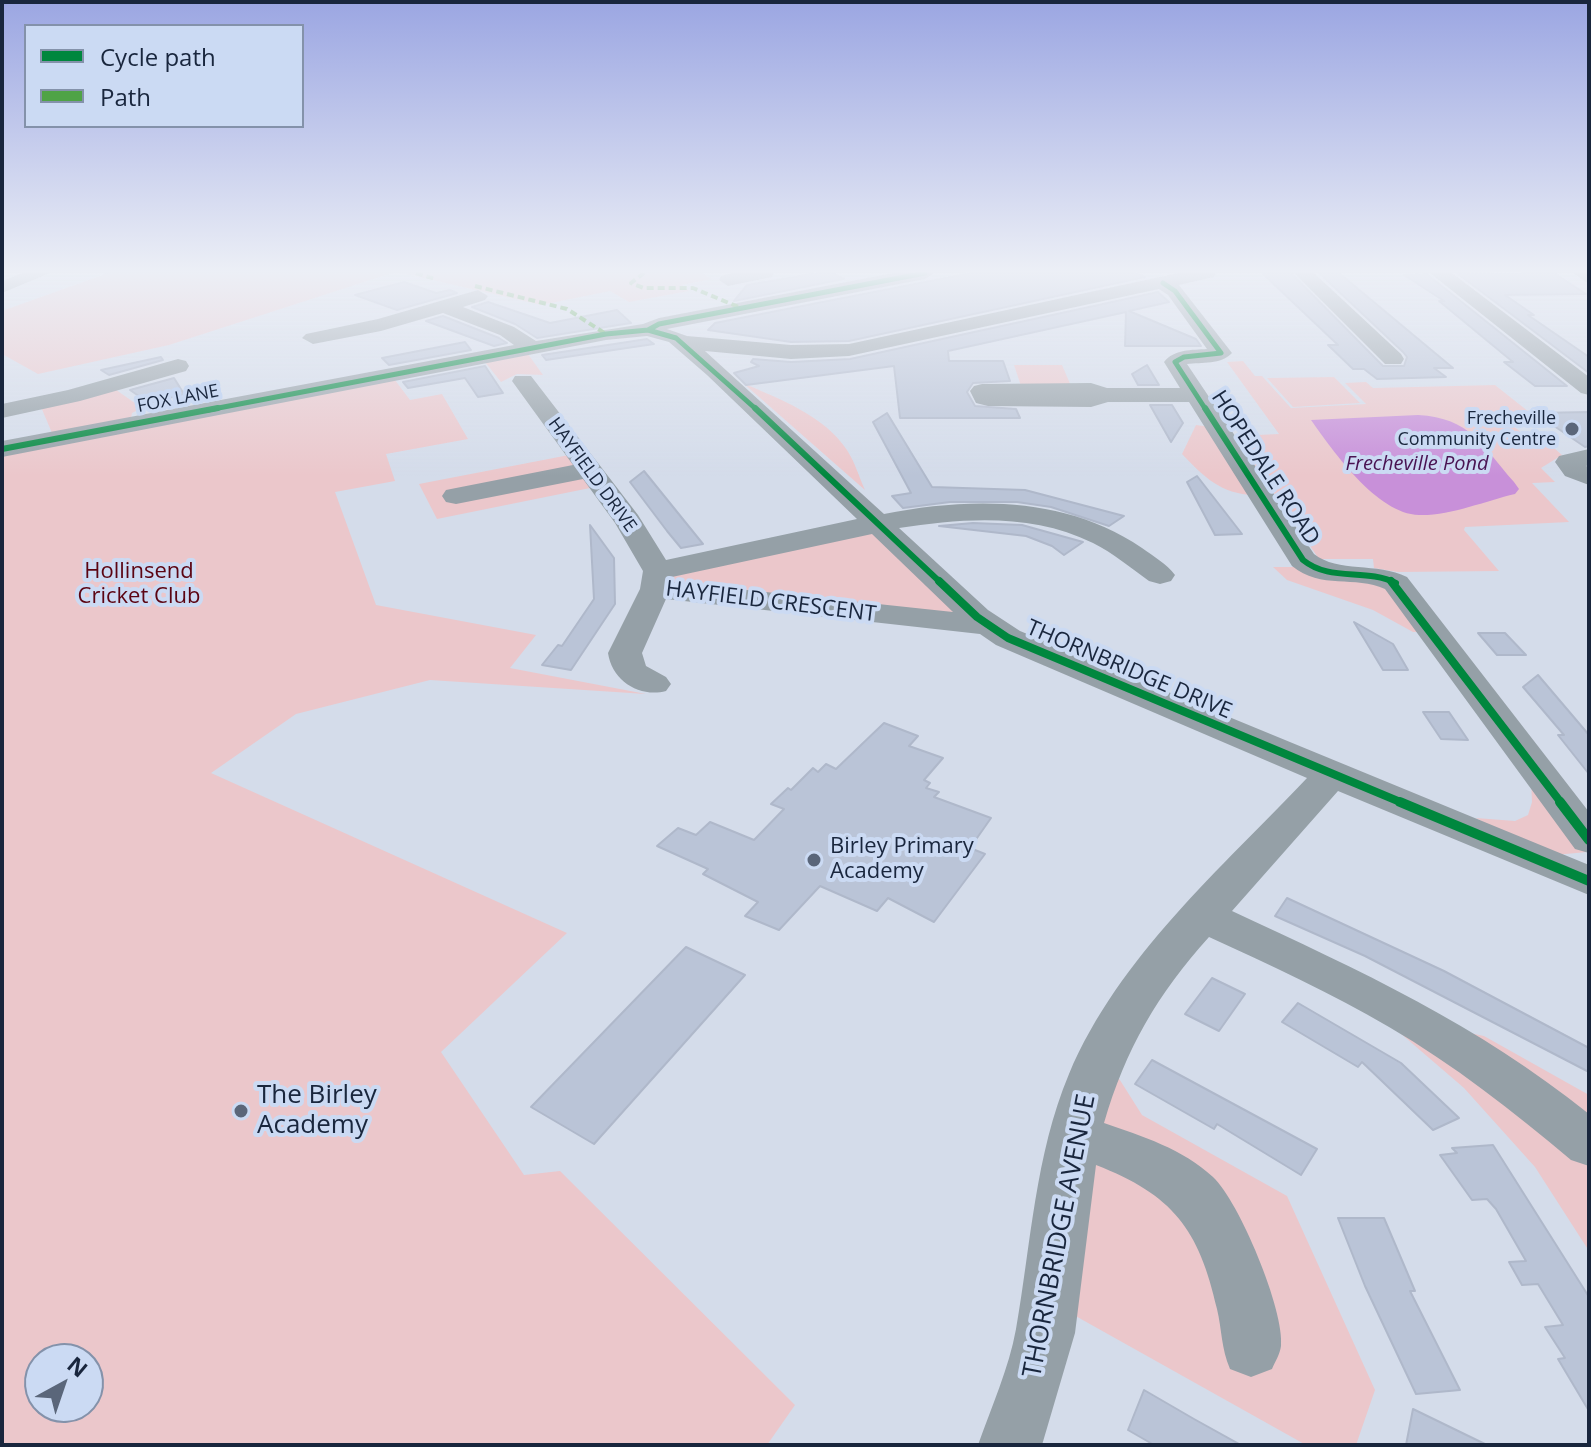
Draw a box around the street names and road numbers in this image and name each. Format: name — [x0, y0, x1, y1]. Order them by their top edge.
street label: FOX LANE — [135, 381, 221, 417]
street label: HOPEDALE ROAD — [1205, 386, 1325, 550]
street label: HAYFIELD DRIVE — [543, 414, 641, 536]
street label: HAYFIELD CRESCENT — [664, 576, 878, 628]
street label: THORNBRIDGE DRIVE — [1022, 615, 1236, 725]
street label: THORNBRIDGE AVENUE — [1017, 1092, 1103, 1380]

